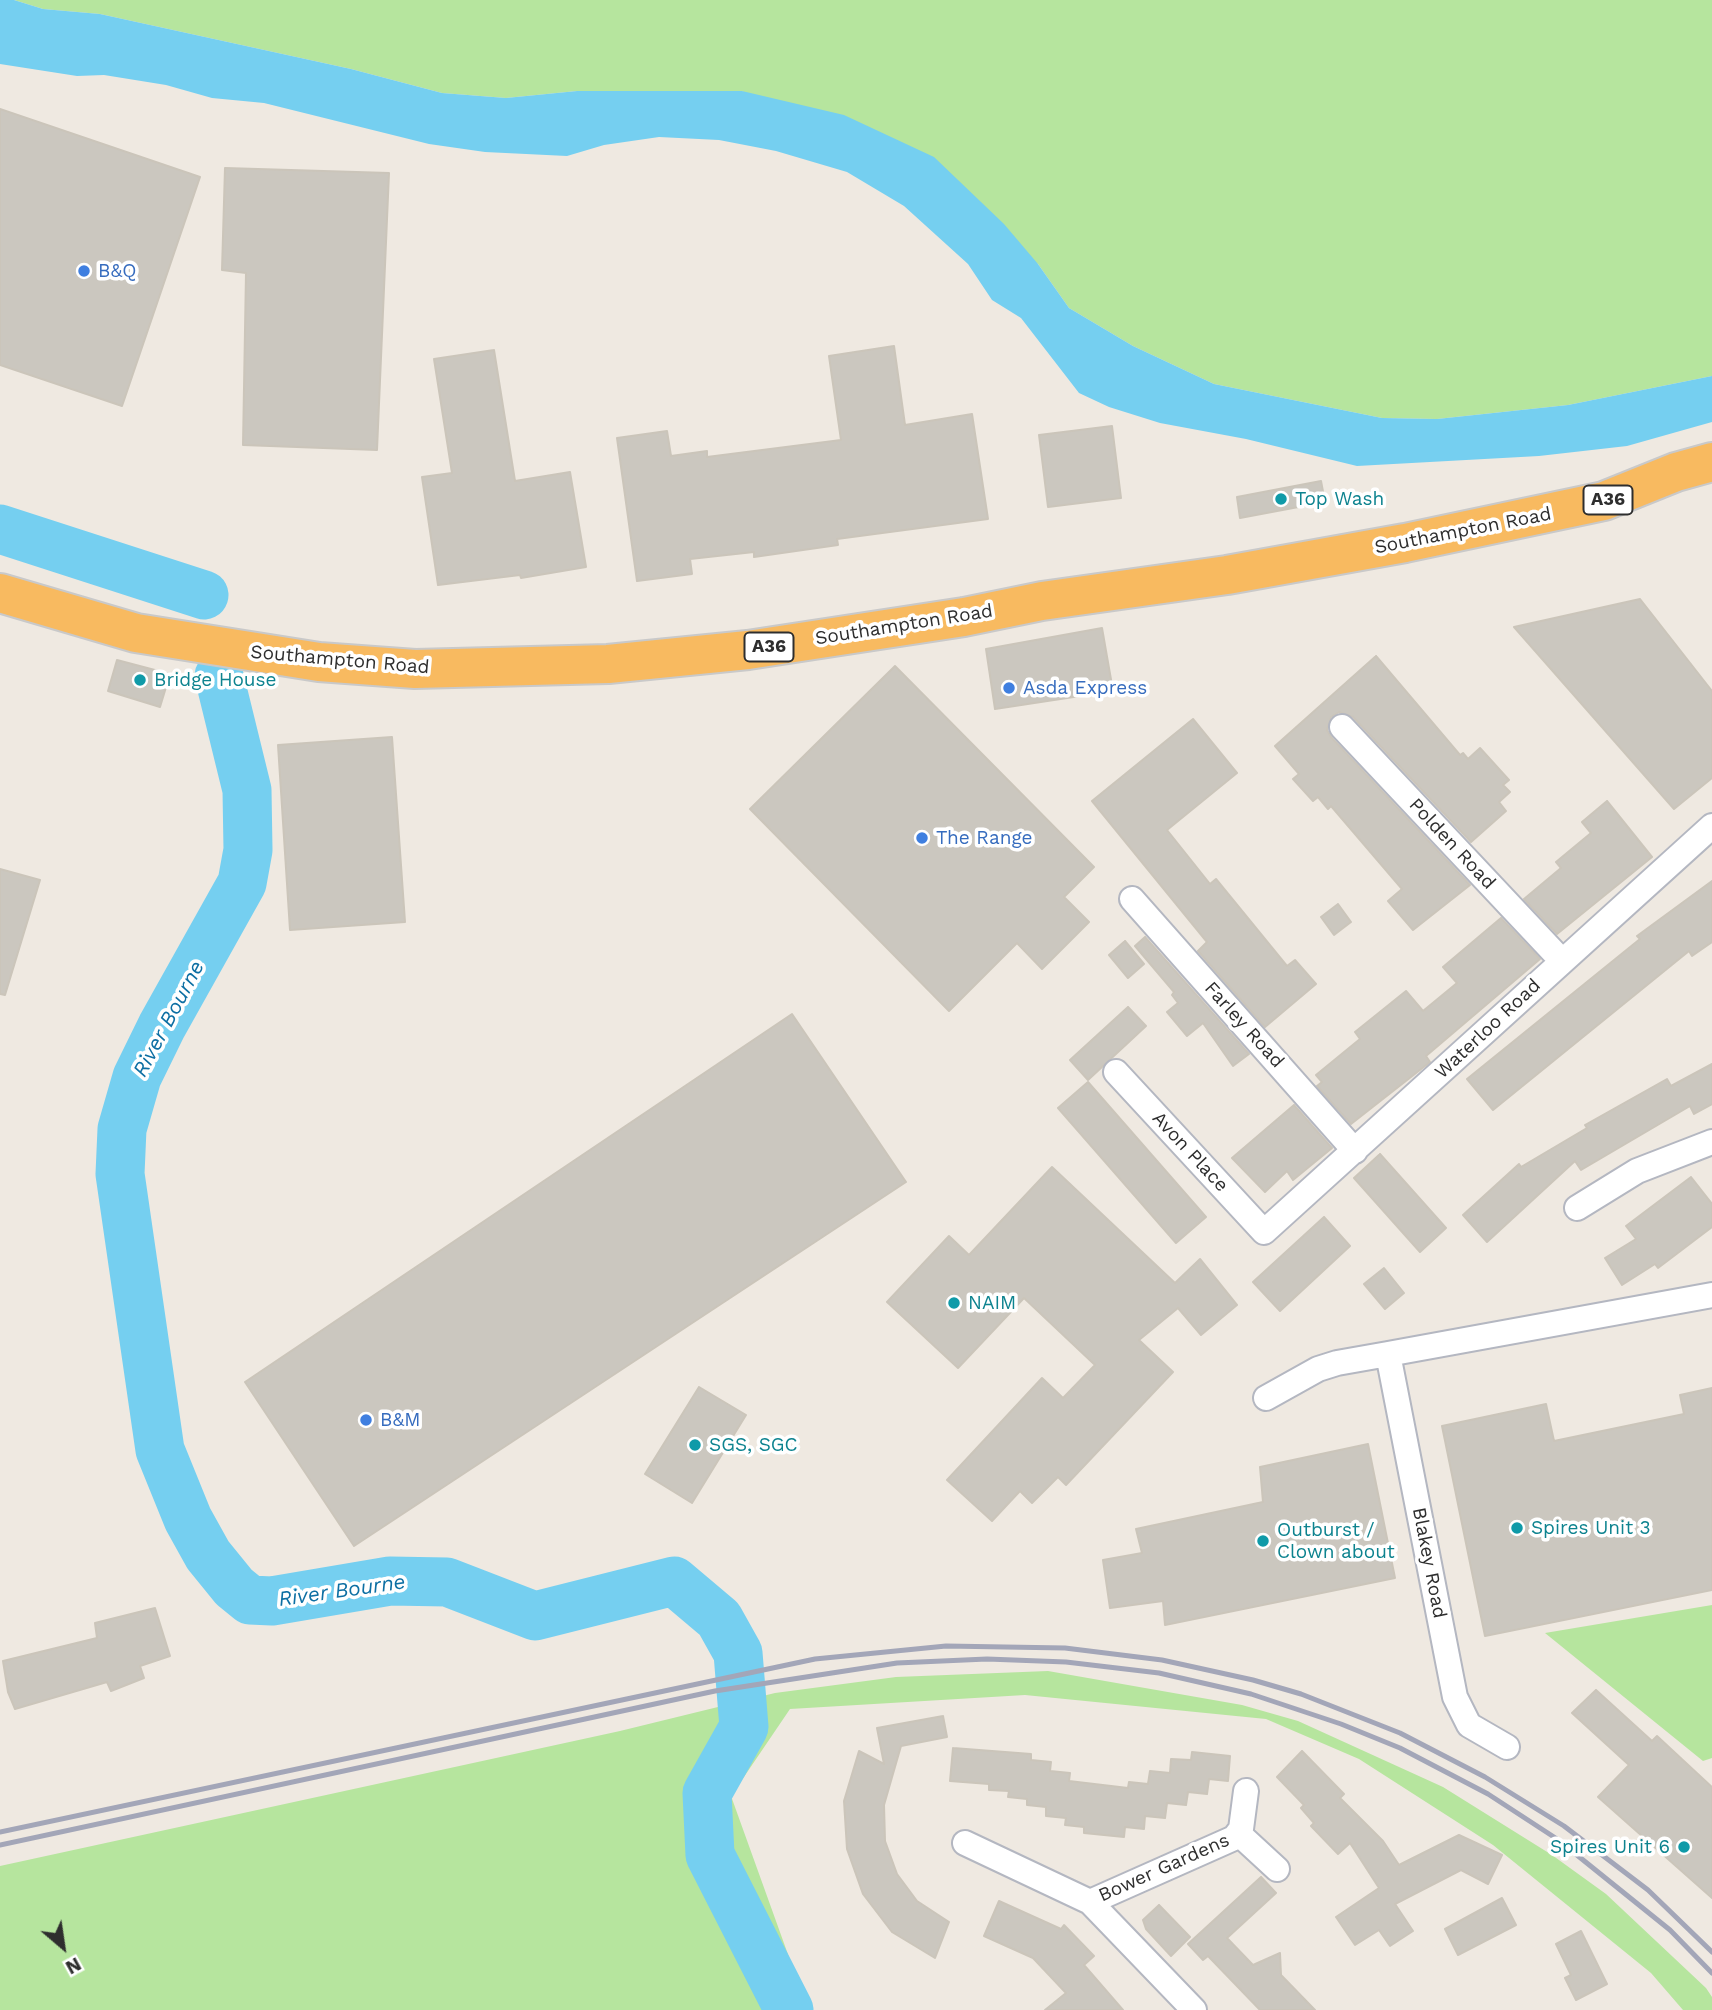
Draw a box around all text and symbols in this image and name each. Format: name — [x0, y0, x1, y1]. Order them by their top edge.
place label: B&Q — [98, 260, 136, 282]
marker: B&Q — [76, 263, 92, 279]
road number: A36 — [1584, 486, 1632, 514]
place label: Top Wash — [1295, 488, 1384, 510]
marker: Top Wash — [1273, 491, 1289, 507]
street label: Southampton Road — [1373, 503, 1553, 559]
street label: Southampton Road — [814, 600, 994, 650]
road number: A36 — [744, 632, 794, 662]
street label: Southampton Road — [250, 641, 430, 679]
place label: Bridge House — [154, 669, 277, 691]
marker: Bridge House — [132, 672, 148, 688]
place label: Asda Express — [1023, 677, 1147, 699]
marker: Asda Express — [1001, 680, 1017, 696]
street label: Polden Road — [1404, 794, 1500, 894]
place label: The Range — [936, 827, 1033, 849]
marker: The Range — [914, 830, 930, 846]
water label: River Bourne — [128, 957, 210, 1081]
street label: Waterloo Road — [1430, 974, 1546, 1084]
street label: Farley Road — [1199, 977, 1289, 1073]
street label: Avon Place — [1147, 1107, 1233, 1197]
place label: NAIM — [968, 1292, 1016, 1314]
marker: NAIM — [946, 1295, 962, 1311]
place label: B&M — [380, 1409, 420, 1431]
marker: B&M — [358, 1412, 374, 1428]
place label: SGS, SGC — [709, 1434, 798, 1456]
marker: SGS, SGC — [687, 1437, 703, 1453]
street label: Blakey Road — [1407, 1506, 1451, 1620]
place label: Spires Unit 3 — [1531, 1517, 1651, 1539]
place label: Outburst / Clown about — [1277, 1519, 1395, 1563]
marker: Spires Unit 3 — [1509, 1520, 1525, 1536]
marker: Outburst / Clown about — [1255, 1533, 1271, 1549]
water label: River Bourne — [277, 1570, 407, 1612]
street label: Bower Gardens — [1095, 1829, 1233, 1907]
place label: Spires Unit 6 — [1550, 1836, 1670, 1858]
marker: Spires Unit 6 — [1676, 1839, 1692, 1855]
north arrow — [28, 1912, 98, 1982]
text: N — [62, 1952, 85, 1979]

